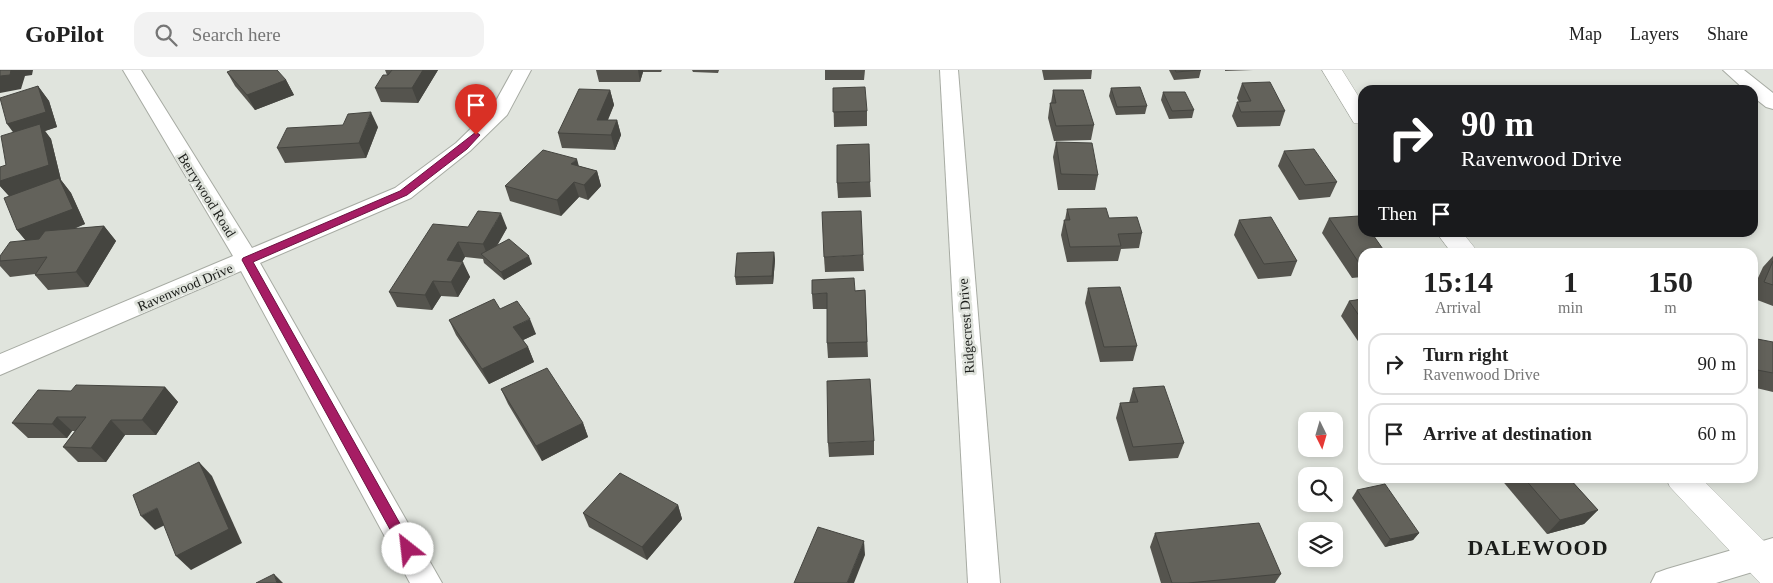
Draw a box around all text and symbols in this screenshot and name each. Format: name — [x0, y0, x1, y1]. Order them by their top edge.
search box — [134, 12, 484, 57]
text: GoPilot — [25, 21, 104, 47]
icon: search — [152, 21, 180, 49]
text: Search here — [192, 24, 281, 45]
text: Map — [1569, 24, 1602, 44]
text: Layers — [1630, 24, 1679, 44]
text: Share — [1707, 24, 1748, 44]
pin — [455, 84, 497, 135]
icon: arrive — [462, 91, 490, 119]
icon: right — [1378, 105, 1443, 170]
text: 90 m — [1461, 105, 1534, 144]
text: Ravenwood Drive — [1461, 146, 1622, 171]
street label: Berrywood Road — [175, 151, 238, 240]
icon: arrive — [1427, 200, 1455, 228]
text: Then — [1378, 203, 1417, 224]
street label: Ravenwood Drive — [135, 261, 235, 314]
text: 15:14 — [1423, 265, 1493, 298]
text: 1 — [1563, 265, 1578, 298]
text: 150 — [1648, 265, 1693, 298]
street label: Ridgecrest Drive — [956, 278, 977, 374]
text: Arrival — [1435, 299, 1481, 316]
text: min — [1558, 299, 1583, 316]
text: m — [1664, 299, 1677, 316]
text: Turn right — [1423, 344, 1508, 365]
icon: right — [1380, 350, 1408, 378]
text: 90 m — [1697, 353, 1736, 374]
text: Ravenwood Drive — [1423, 366, 1540, 383]
north arrow — [1298, 412, 1342, 458]
map controls — [1298, 412, 1343, 567]
icon: arrive — [1380, 420, 1408, 448]
text: Arrive at destination — [1423, 423, 1592, 444]
text: 60 m — [1697, 423, 1736, 444]
button: search — [1298, 467, 1343, 512]
position arrow — [381, 522, 433, 574]
button: layers — [1298, 522, 1343, 567]
district label: DALEWOOD — [1467, 535, 1609, 560]

